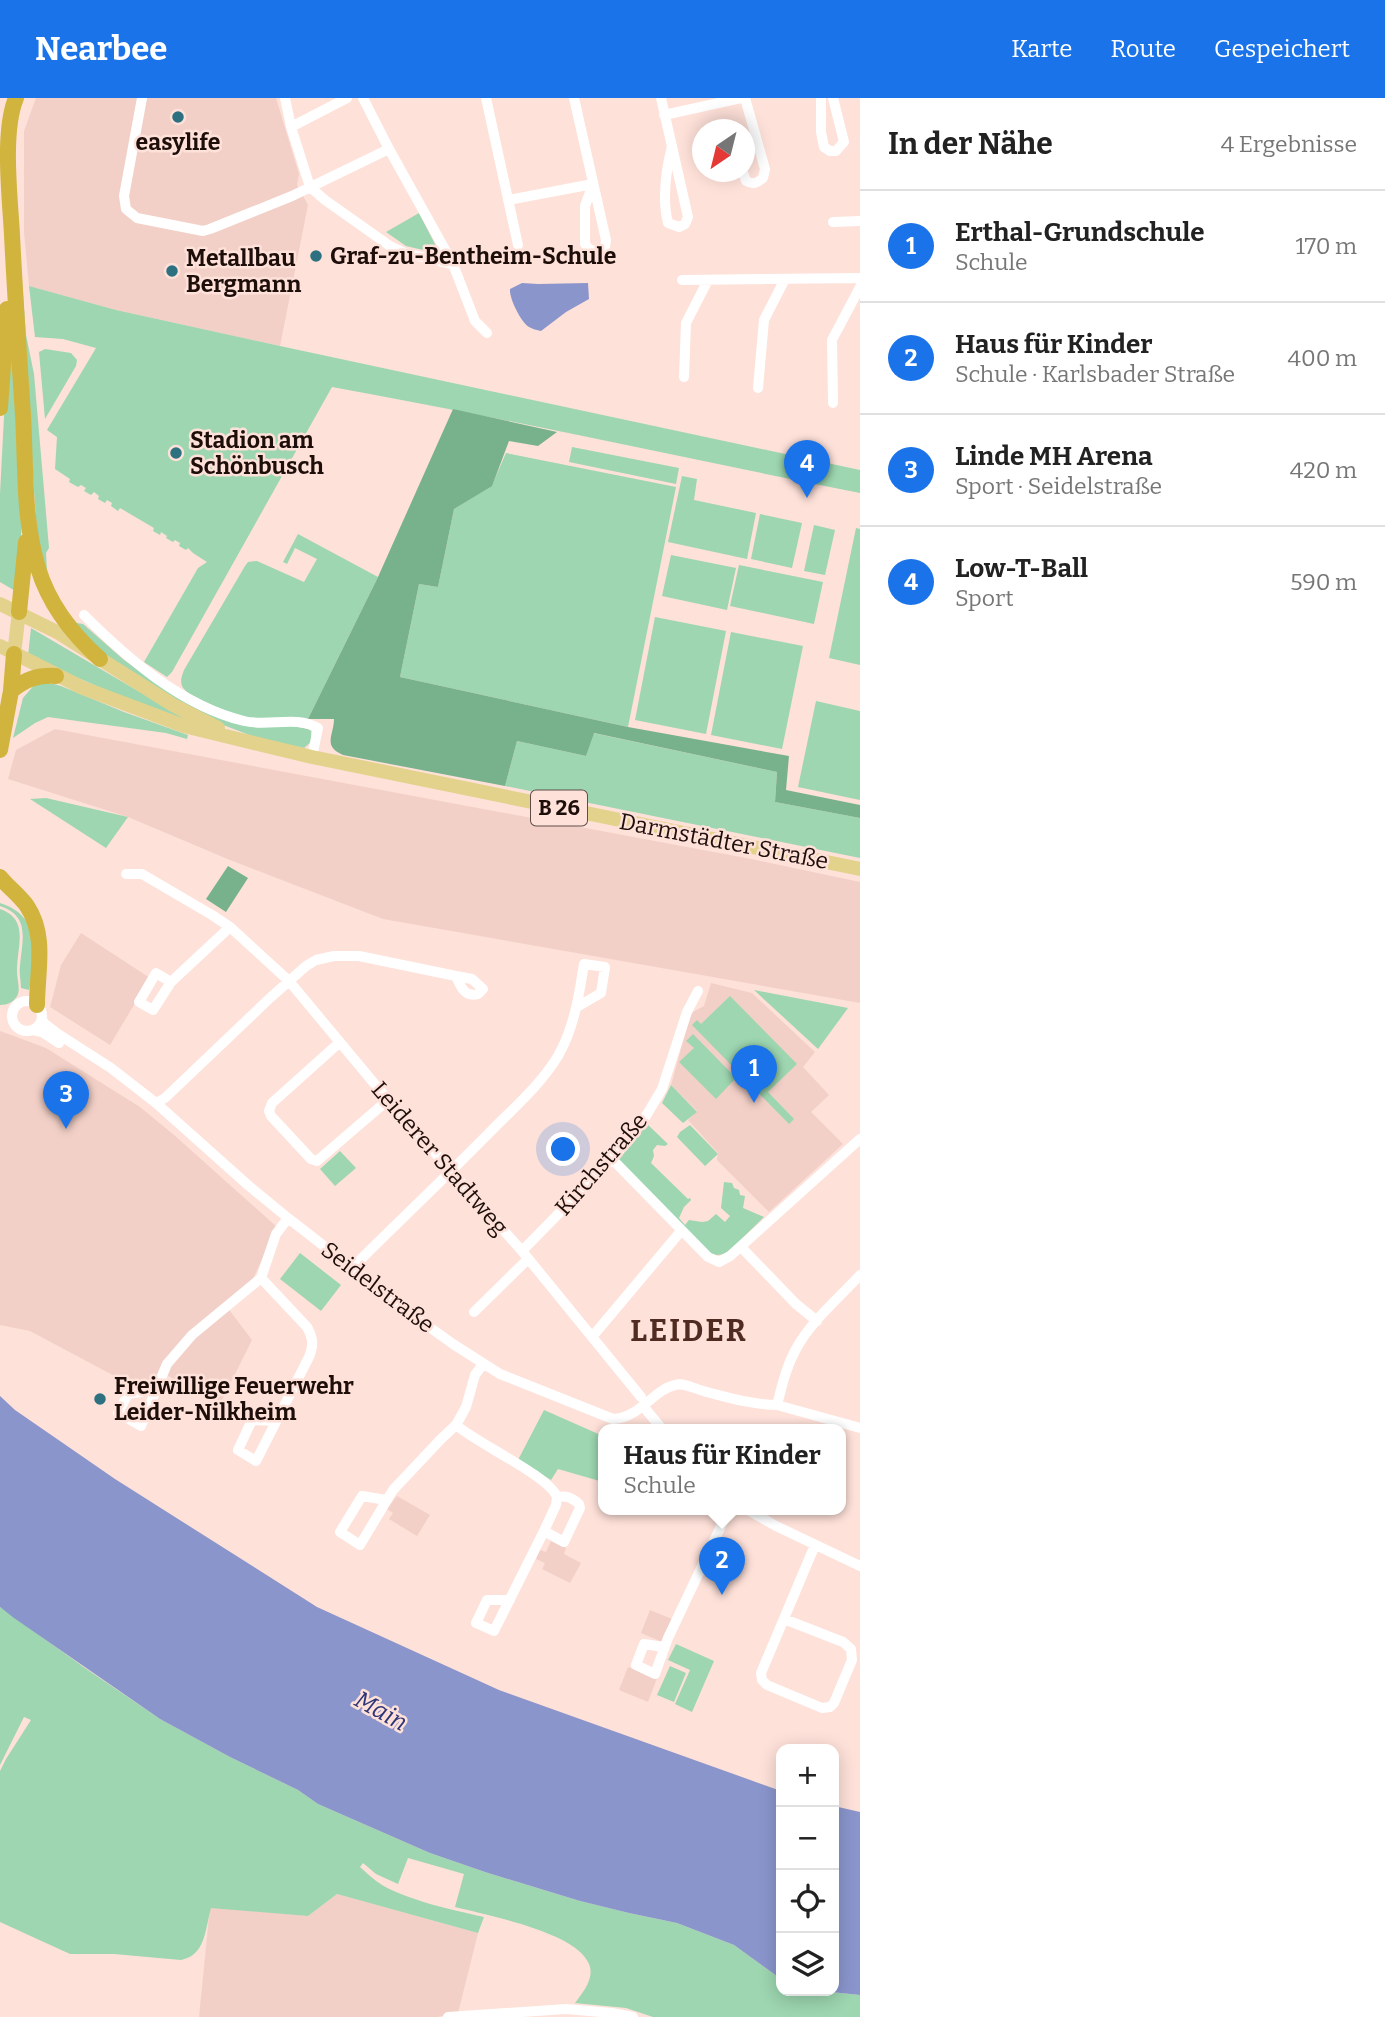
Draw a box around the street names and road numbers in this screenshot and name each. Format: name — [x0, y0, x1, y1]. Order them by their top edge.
road number: B 26 — [531, 790, 587, 826]
street label: Darmstädter Straße — [617, 807, 831, 875]
street label: Leiderer Stadtweg — [366, 1075, 514, 1241]
street label: Kirchstraße — [549, 1107, 653, 1221]
street label: Seidelstraße — [316, 1235, 440, 1339]

